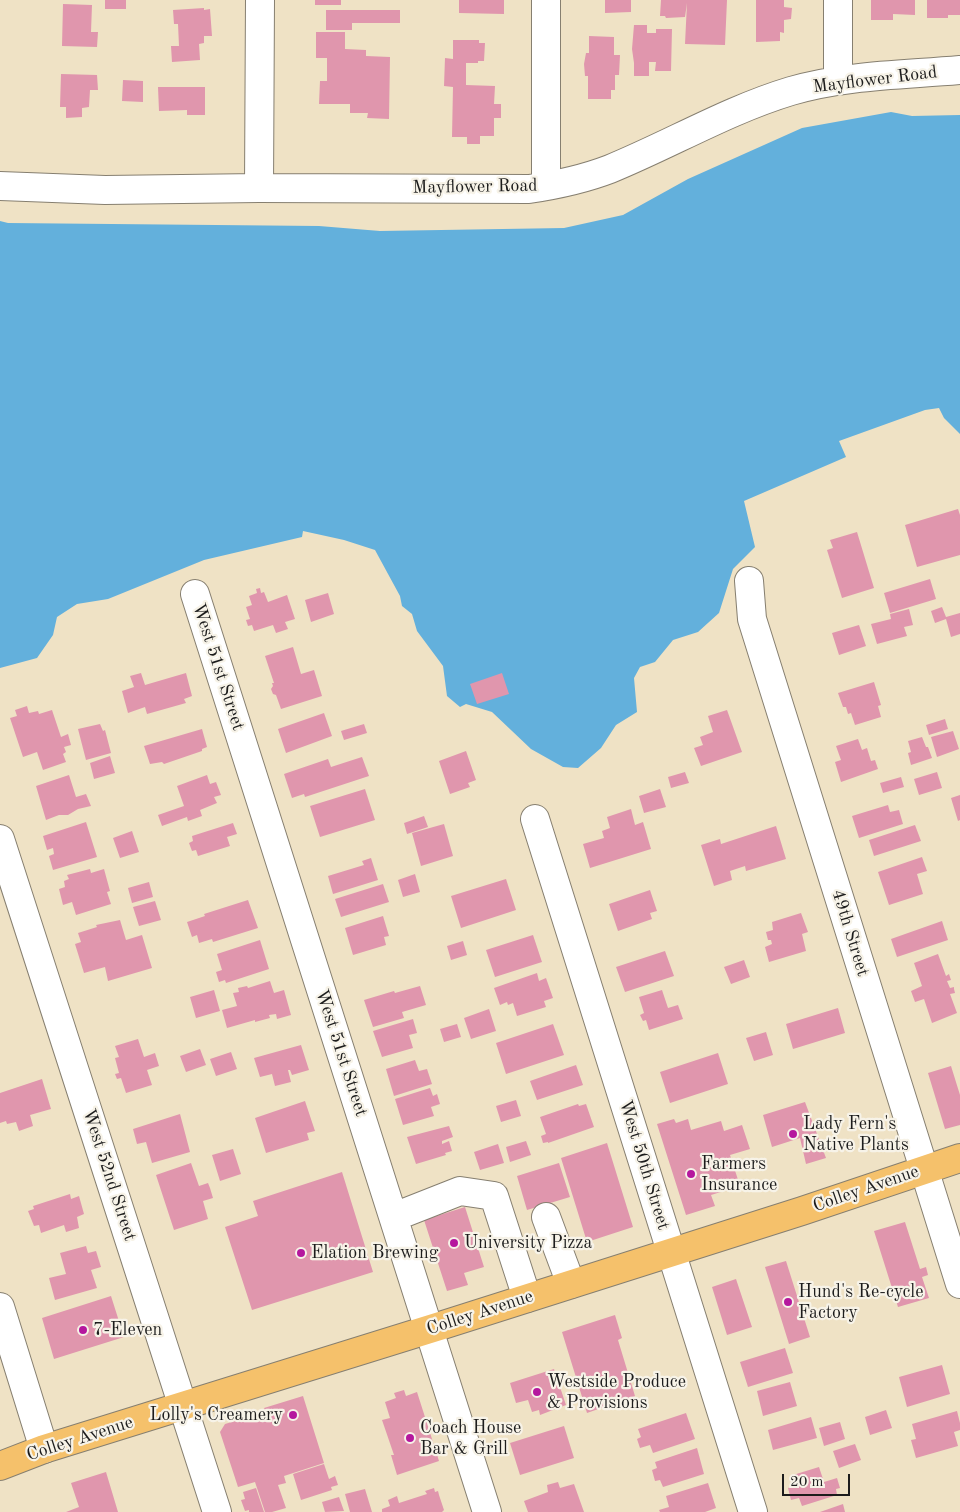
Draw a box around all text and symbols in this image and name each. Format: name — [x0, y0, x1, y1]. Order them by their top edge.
street label: Mayflower Road — [811, 62, 939, 98]
street label: Mayflower Road — [412, 175, 538, 199]
street label: West 51st Street — [187, 601, 249, 733]
street label: 49th Street — [827, 887, 873, 979]
street label: West 51st Street — [310, 987, 372, 1119]
street label: West 50th Street — [614, 1097, 674, 1233]
street label: West 52nd Street — [77, 1106, 141, 1244]
place label: Lady Fern's Native Plants — [803, 1113, 909, 1156]
marker: Lady Fern's Native Plants — [787, 1128, 799, 1140]
place label: Farmers Insurance — [701, 1153, 777, 1196]
street label: Colley Avenue — [810, 1161, 922, 1217]
marker: Farmers Insurance — [685, 1168, 697, 1180]
place label: University Pizza — [464, 1232, 592, 1254]
marker: University Pizza — [448, 1237, 460, 1249]
place label: Elation Brewing — [311, 1242, 438, 1264]
marker: Elation Brewing — [295, 1247, 307, 1259]
place label: Hund's Re-cycle Factory — [798, 1281, 923, 1324]
street label: Colley Avenue — [424, 1286, 536, 1340]
marker: Hund's Re-cycle Factory — [782, 1296, 794, 1308]
place label: 7-Eleven — [93, 1319, 162, 1341]
marker: 7-Eleven — [77, 1324, 89, 1336]
place label: Westside Produce & Provisions — [547, 1371, 686, 1414]
marker: Westside Produce & Provisions — [531, 1386, 543, 1398]
place label: Lolly's Creamery — [149, 1404, 283, 1426]
marker: Lolly's Creamery — [287, 1409, 299, 1421]
street label: Colley Avenue — [24, 1412, 136, 1466]
place label: Coach House Bar & Grill — [420, 1417, 521, 1460]
marker: Coach House Bar & Grill — [404, 1432, 416, 1444]
scale bar — [785, 1464, 852, 1496]
text: 20 m — [790, 1475, 824, 1490]

